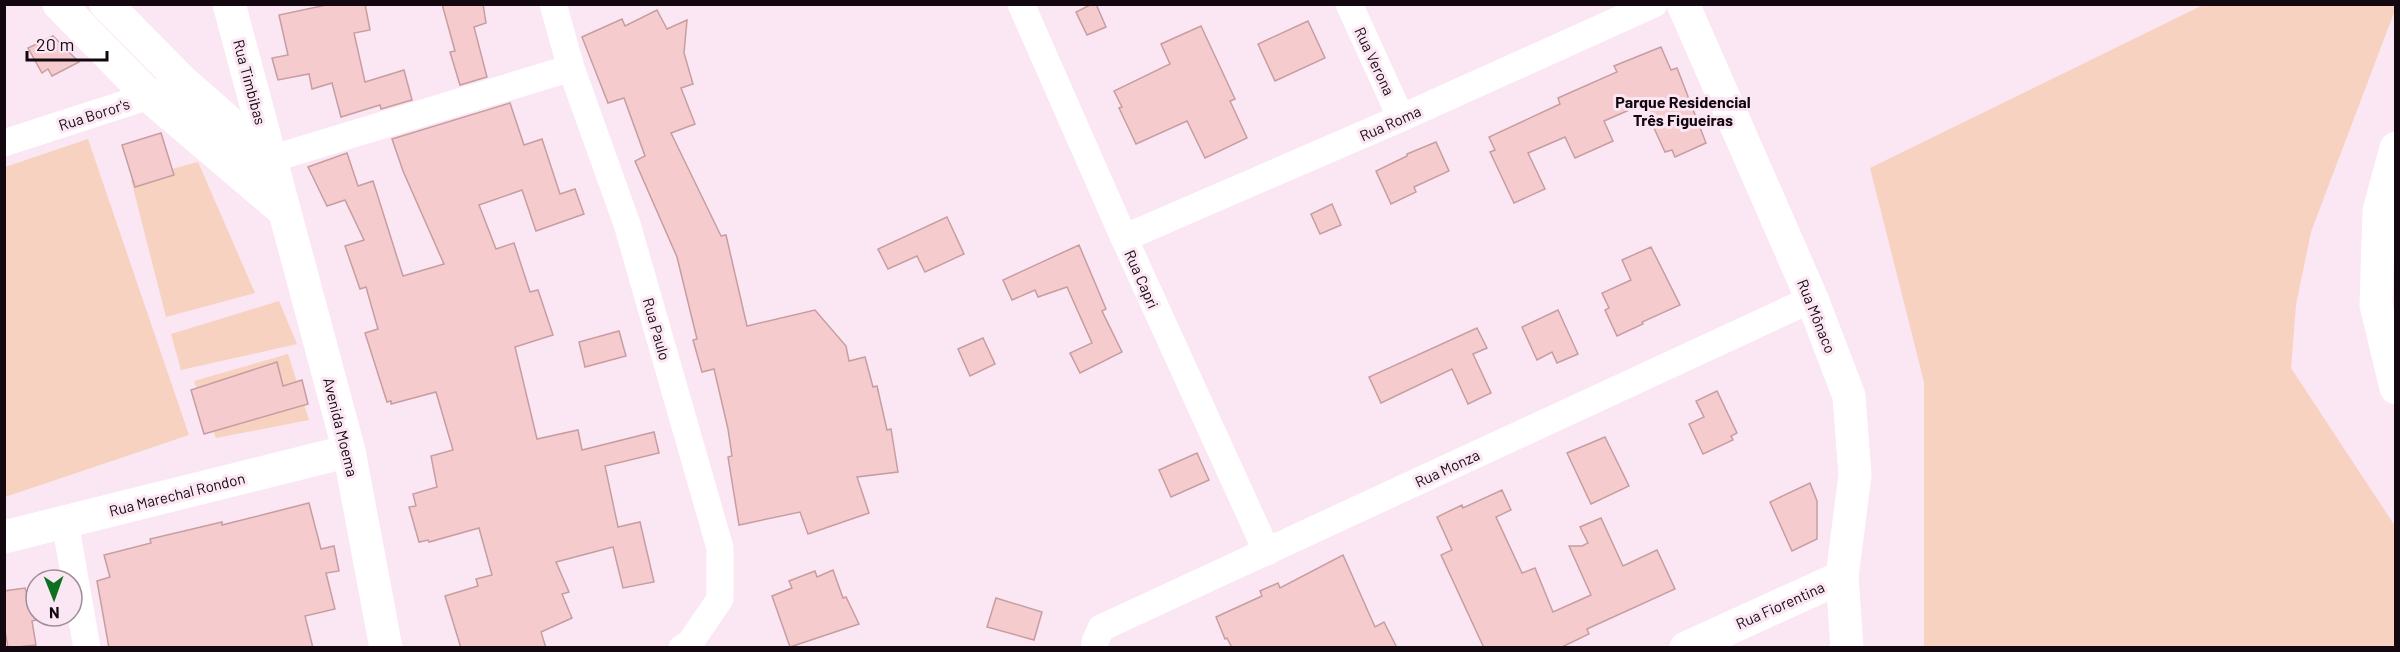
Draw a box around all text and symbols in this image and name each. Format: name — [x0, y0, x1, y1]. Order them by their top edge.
scale bar — [27, 24, 106, 62]
street label: Rua Verona — [1351, 24, 1399, 98]
text: 20 m — [36, 33, 74, 55]
street label: Rua Timbibas — [230, 37, 270, 127]
district label: Parque Residencial Três Figueiras — [1615, 92, 1751, 129]
street label: Rua Boror's — [56, 94, 132, 134]
street label: Rua Roma — [1357, 102, 1423, 144]
street label: Rua Capri — [1121, 247, 1163, 311]
street label: Rua Mônaco — [1794, 276, 1840, 356]
street label: Rua Paulo — [640, 296, 674, 362]
street label: Avenida Moema — [320, 376, 362, 478]
street label: Rua Monza — [1412, 445, 1482, 491]
street label: Rua Marechal Rondon — [107, 468, 247, 520]
north arrow — [24, 568, 84, 628]
street label: Rua Fiorentina — [1733, 577, 1827, 633]
text: N — [49, 604, 60, 623]

